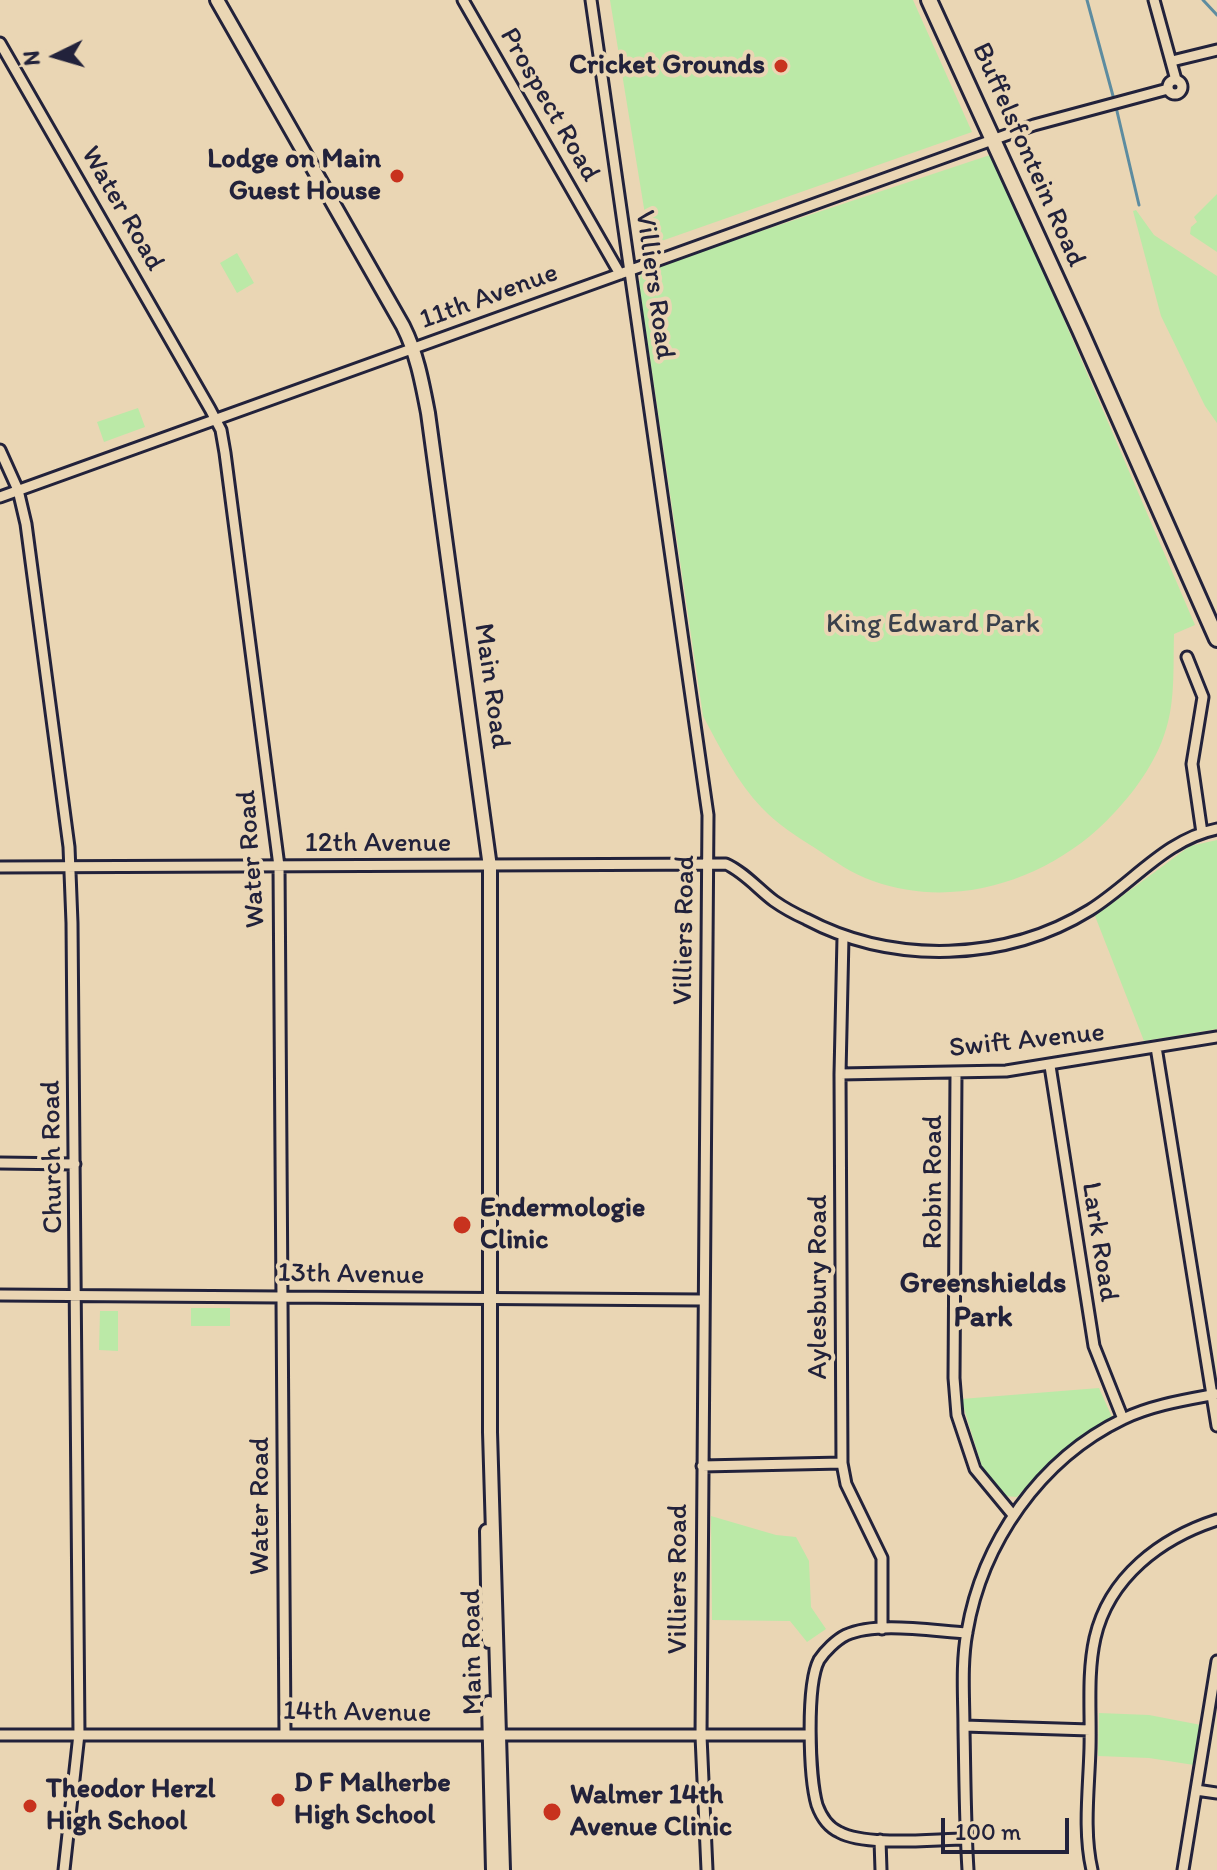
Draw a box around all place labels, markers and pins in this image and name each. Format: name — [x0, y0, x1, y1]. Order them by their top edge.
place label: Cricket Grounds — [569, 49, 765, 83]
marker: Cricket Grounds — [772, 57, 790, 75]
place label: Lodge on Main Guest House — [207, 143, 381, 209]
marker: Lodge on Main Guest House — [388, 167, 406, 185]
place label: Endermologie Clinic — [480, 1192, 645, 1258]
marker: Endermologie Clinic — [451, 1214, 473, 1236]
place label: D F Malherbe High School — [294, 1767, 451, 1833]
place label: Theodor Herzl High School — [46, 1773, 215, 1839]
place label: Walmer 14th Avenue Clinic — [570, 1779, 732, 1845]
marker: D F Malherbe High School — [269, 1791, 287, 1809]
marker: Theodor Herzl High School — [21, 1797, 39, 1815]
marker: Walmer 14th Avenue Clinic — [541, 1801, 563, 1823]

